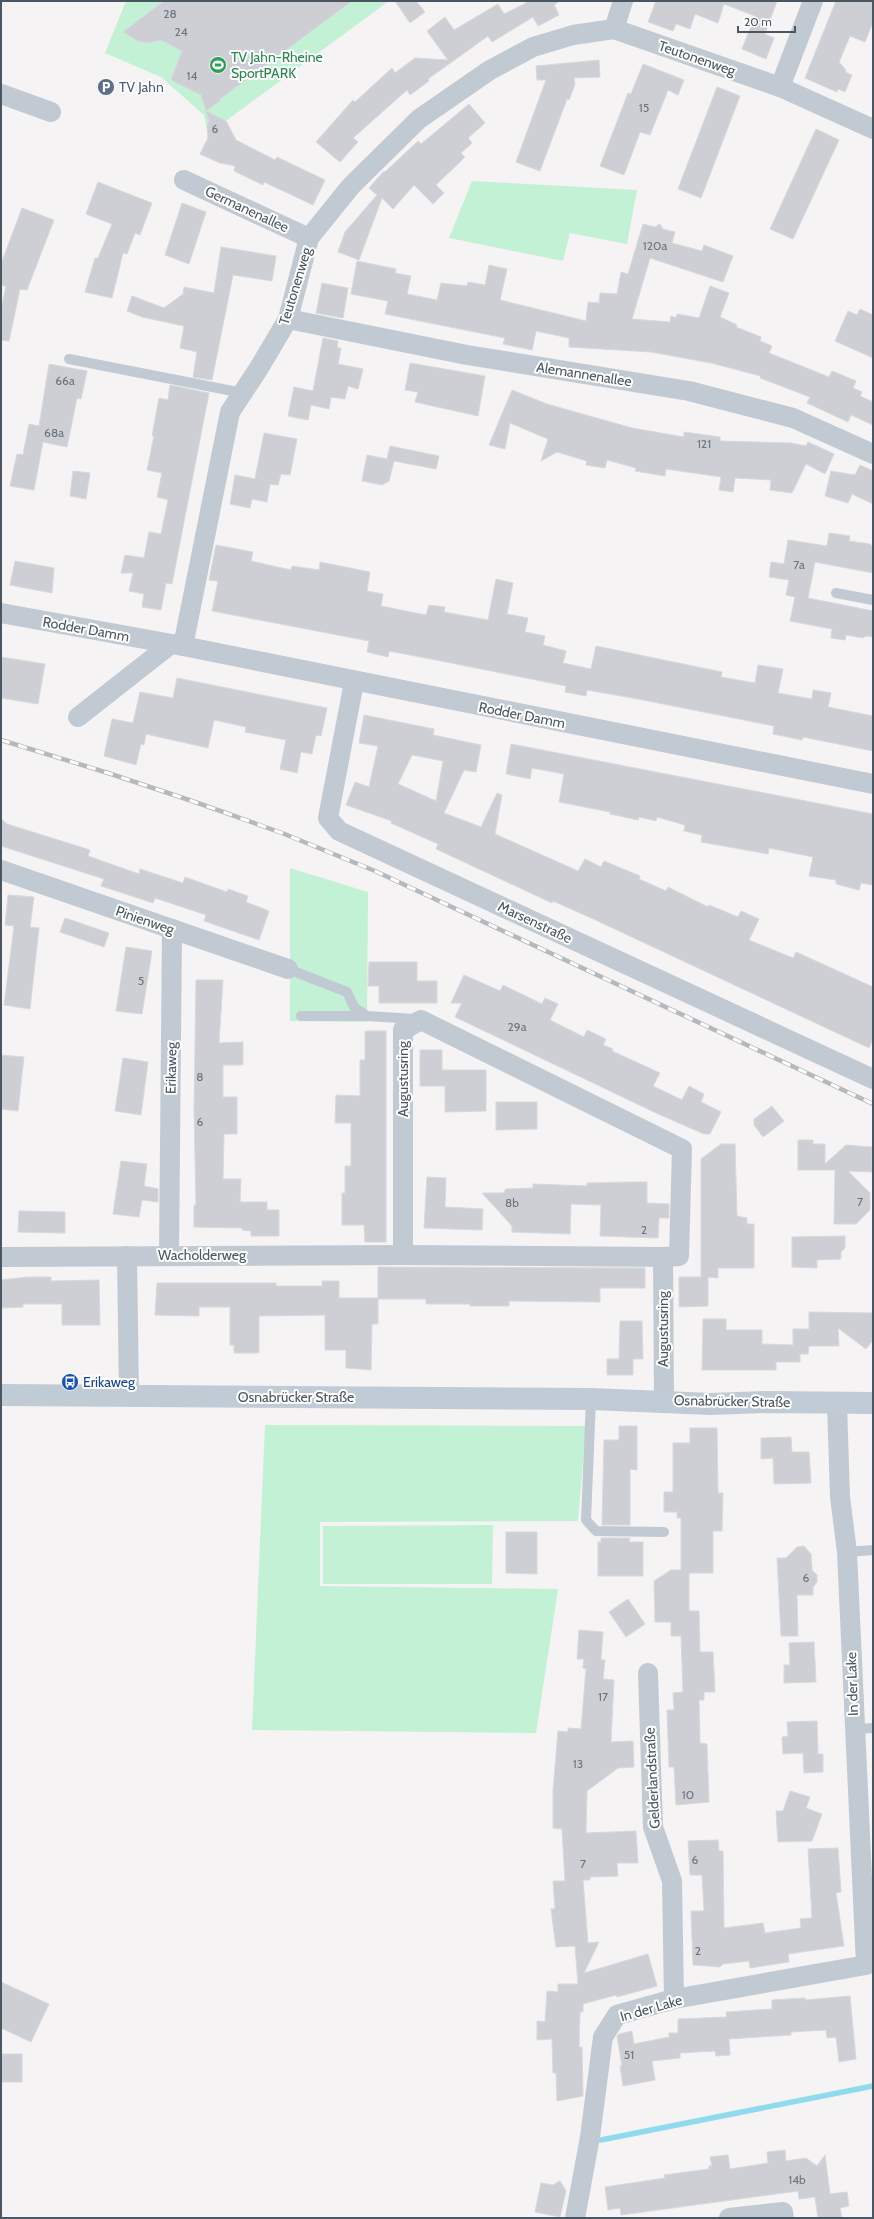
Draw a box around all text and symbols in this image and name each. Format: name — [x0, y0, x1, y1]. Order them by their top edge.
house number: 28 — [163, 6, 177, 21]
scale bar — [738, 8, 795, 34]
text: 20 m — [744, 14, 772, 29]
house number: 24 — [174, 24, 188, 39]
street label: Teutonenweg — [656, 36, 739, 80]
place label: TV Jahn-Rheine SportPARK — [231, 48, 323, 82]
sports icon: TV Jahn-Rheine SportPARK — [208, 55, 228, 75]
house number: 14 — [187, 68, 197, 83]
parking icon: TV Jahn — [96, 77, 116, 97]
place label: TV Jahn — [119, 78, 164, 96]
house number: 15 — [639, 100, 649, 115]
house number: 6 — [212, 121, 219, 136]
street label: Germanenallee — [202, 182, 292, 236]
house number: 120a — [643, 238, 667, 253]
street label: Teutonenweg — [275, 244, 316, 327]
street label: Alemannenallee — [535, 358, 633, 390]
house number: 66a — [55, 373, 75, 388]
house number: 68a — [44, 425, 64, 440]
house number: 121 — [697, 436, 711, 451]
house number: 7a — [793, 557, 805, 572]
street label: Rodder Damm — [41, 613, 131, 645]
street label: Rodder Damm — [477, 698, 567, 732]
street label: Marsenstraße — [495, 897, 575, 947]
street label: Pinienweg — [113, 902, 178, 939]
house number: 5 — [138, 973, 144, 988]
house number: 29a — [508, 1019, 527, 1034]
street label: Augustusring — [394, 1040, 412, 1117]
street label: Erikaweg — [162, 1041, 180, 1094]
house number: 8 — [196, 1069, 204, 1084]
house number: 6 — [197, 1114, 204, 1129]
house number: 7 — [857, 1194, 863, 1209]
house number: 8b — [505, 1195, 519, 1210]
house number: 2 — [641, 1222, 647, 1237]
street label: Wacholderweg — [158, 1246, 247, 1264]
street label: Augustusring — [654, 1290, 672, 1367]
bus stop icon: Erikaweg — [60, 1372, 80, 1392]
place label: Erikaweg — [83, 1373, 136, 1391]
street label: Osnabrücker Straße — [238, 1388, 354, 1406]
street label: Osnabrücker Straße — [674, 1391, 790, 1411]
house number: 6 — [803, 1570, 810, 1585]
street label: In der Lake — [842, 1652, 862, 1716]
house number: 17 — [598, 1689, 608, 1704]
street label: Gelderlandstraße — [640, 1727, 664, 1829]
house number: 13 — [573, 1756, 583, 1771]
house number: 10 — [682, 1787, 694, 1802]
house number: 6 — [692, 1852, 699, 1867]
house number: 7 — [580, 1856, 586, 1871]
house number: 2 — [695, 1943, 701, 1958]
street label: In der Lake — [618, 1991, 684, 2025]
house number: 51 — [624, 2047, 634, 2062]
house number: 14b — [788, 2172, 806, 2187]

